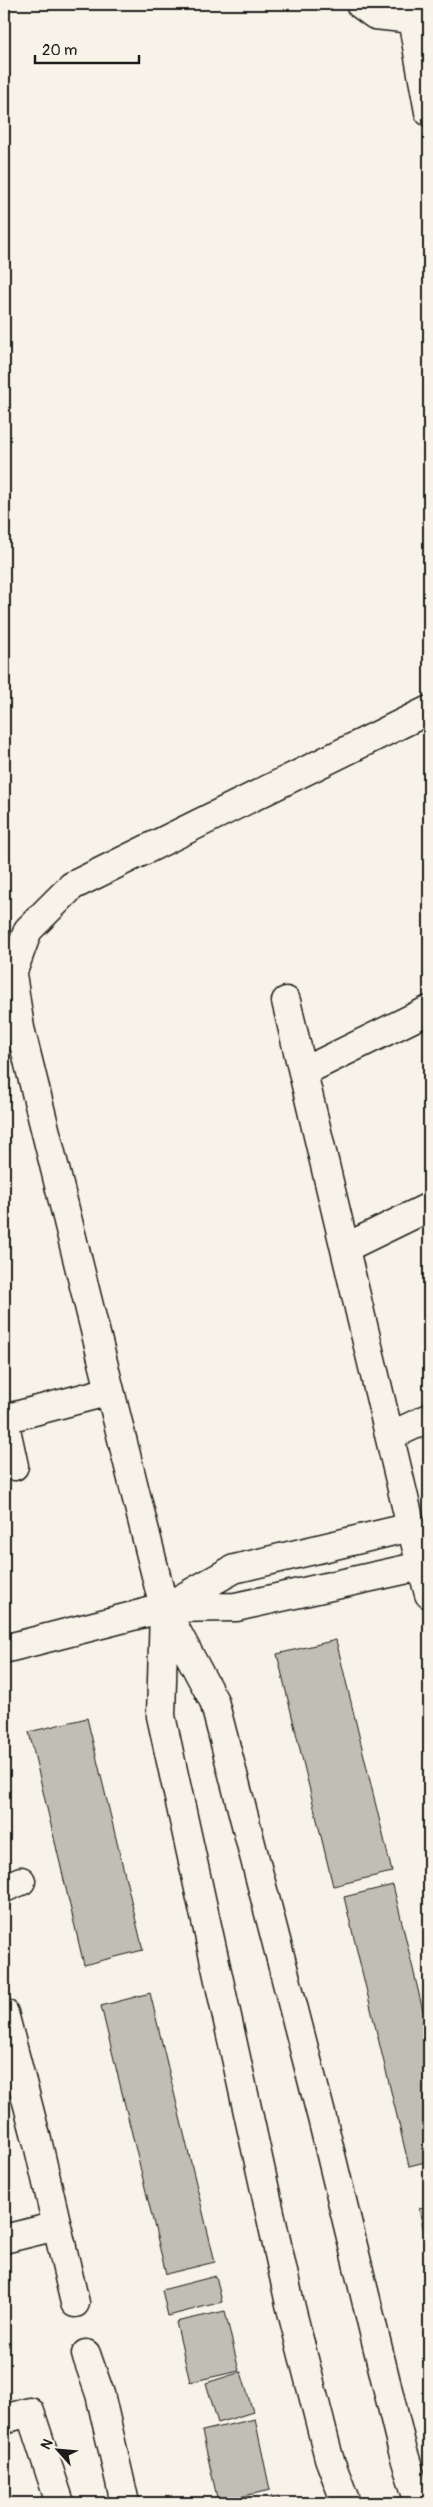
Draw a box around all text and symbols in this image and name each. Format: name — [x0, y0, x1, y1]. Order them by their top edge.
scale bar — [35, 32, 139, 64]
text: 20 m — [42, 41, 77, 60]
north arrow — [32, 2424, 82, 2474]
text: N — [37, 2436, 57, 2452]

